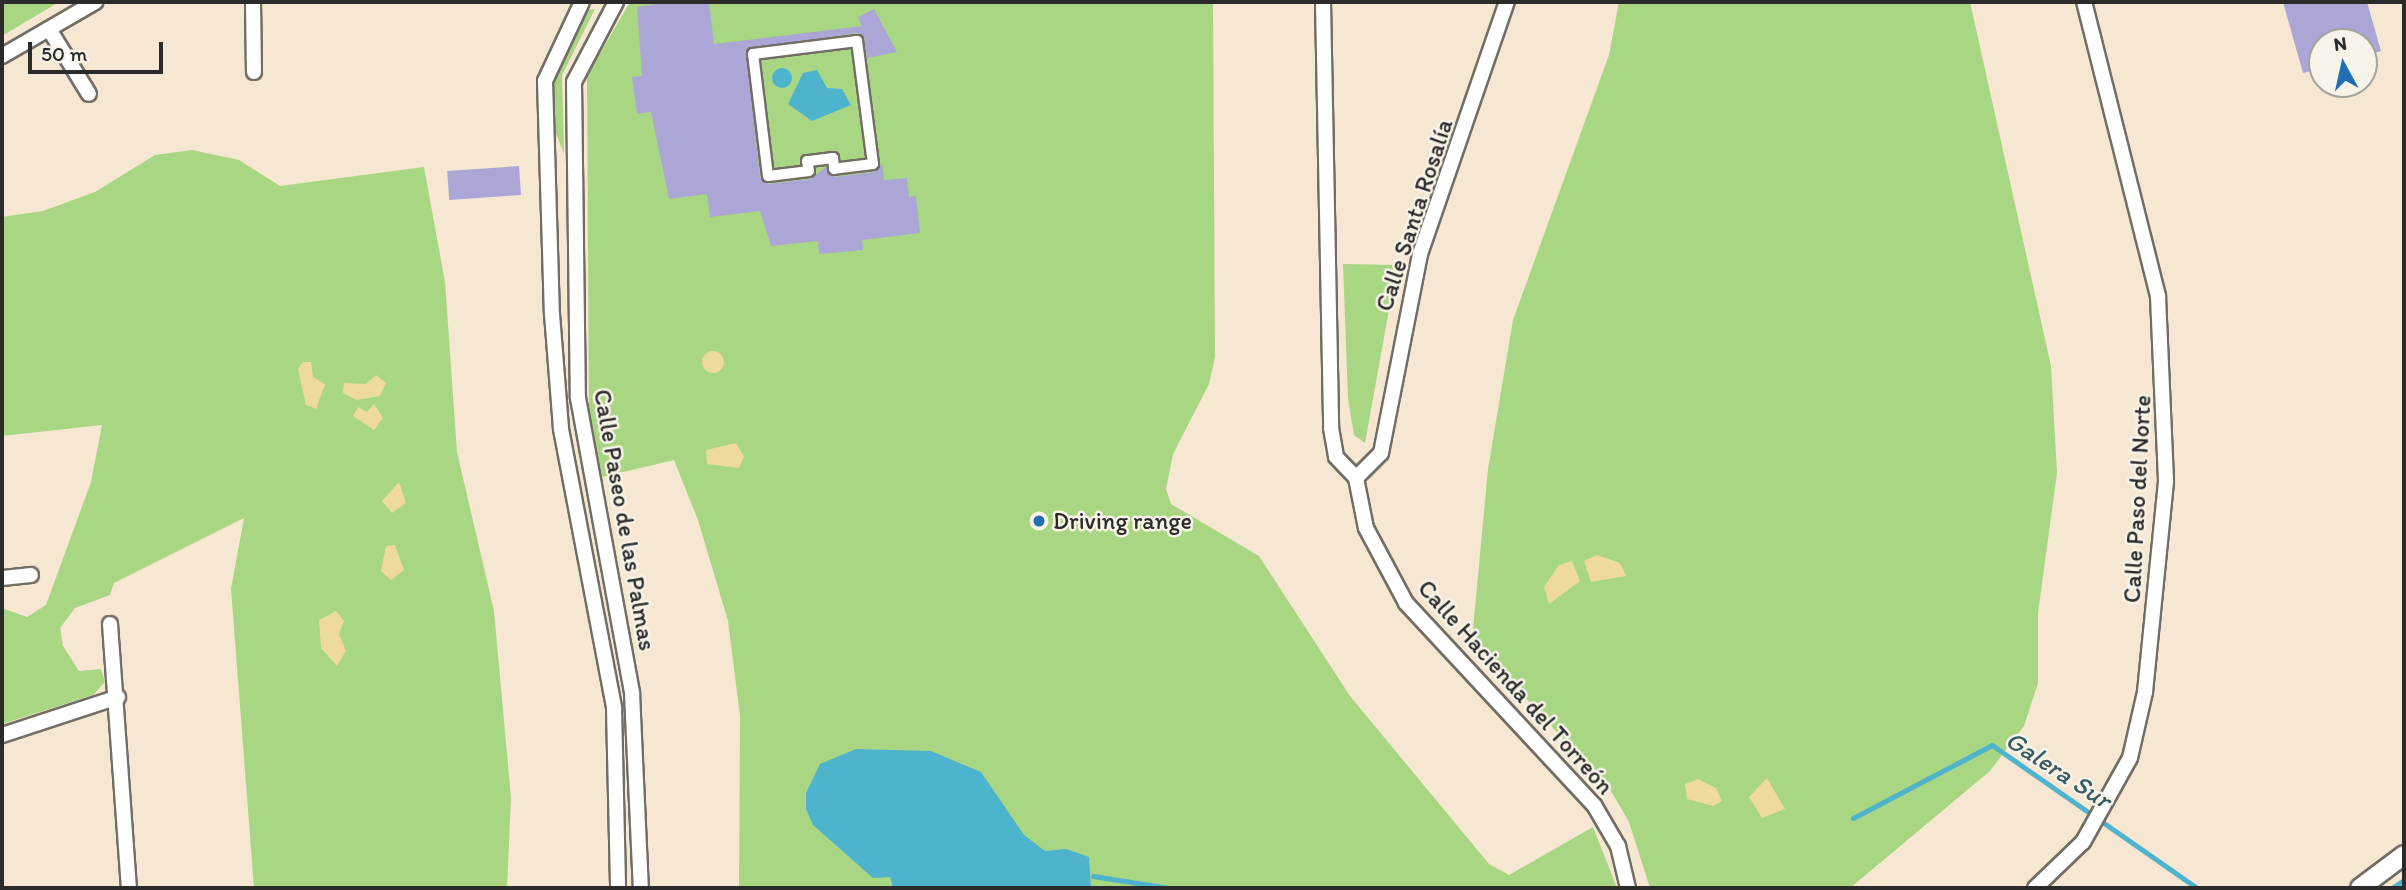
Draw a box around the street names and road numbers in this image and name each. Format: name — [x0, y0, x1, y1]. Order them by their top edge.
street label: Calle Santa Rosalía — [1370, 116, 1458, 314]
street label: Calle Paseo de las Palmas — [588, 388, 662, 652]
street label: Calle Paso del Norte — [2117, 395, 2157, 603]
street label: Calle Hacienda del Torreón — [1413, 575, 1619, 799]

